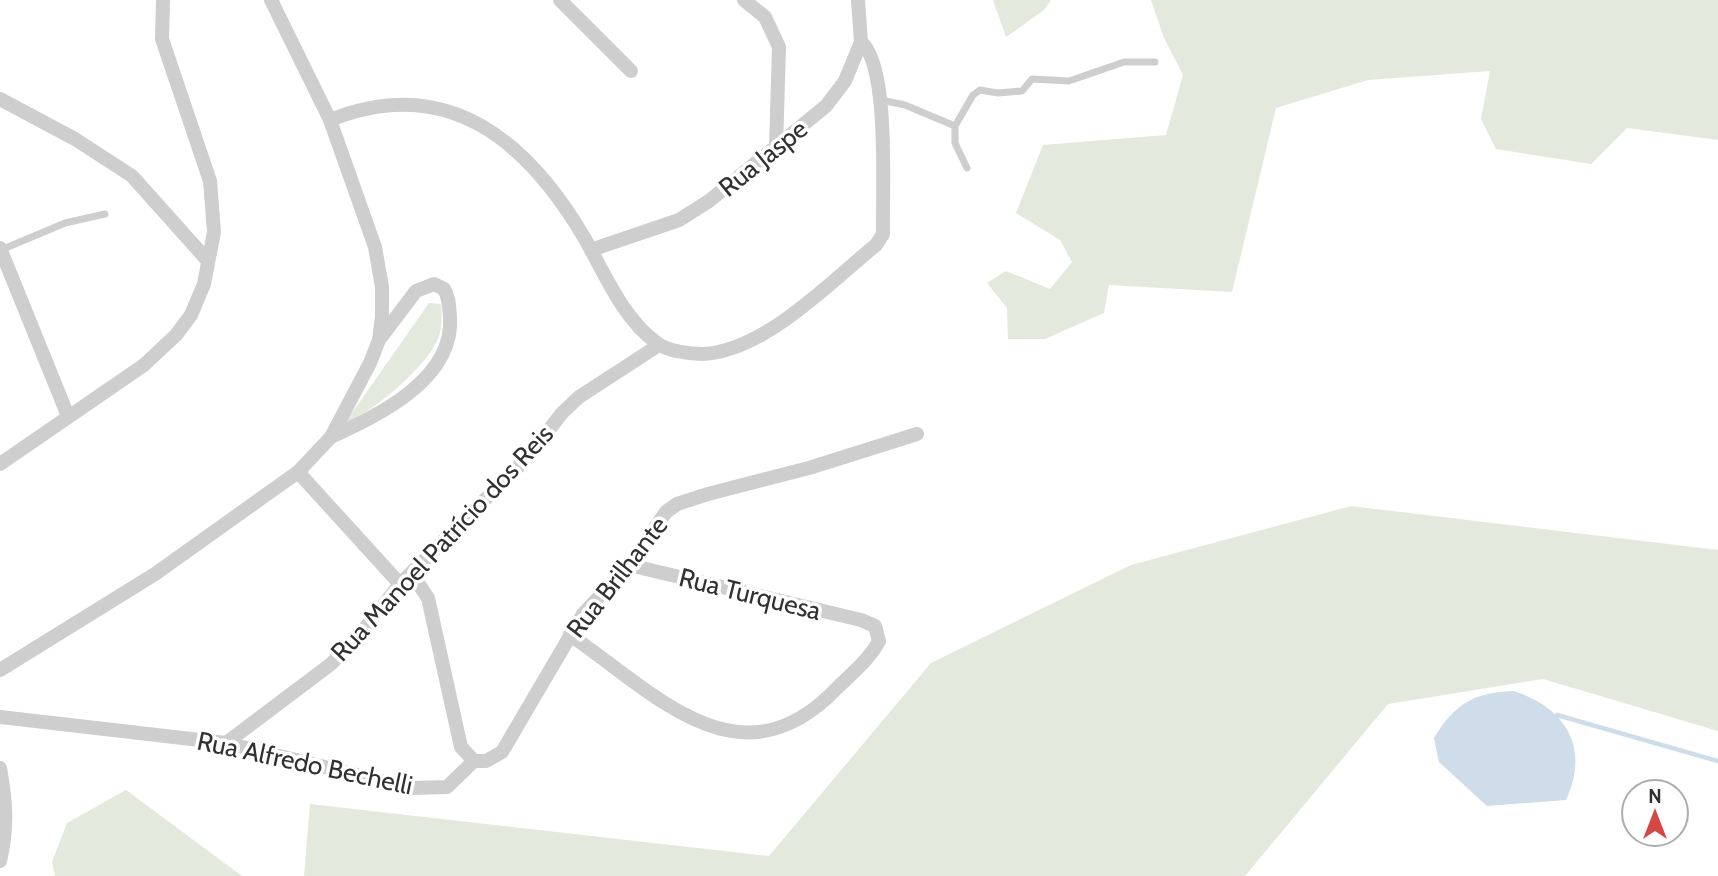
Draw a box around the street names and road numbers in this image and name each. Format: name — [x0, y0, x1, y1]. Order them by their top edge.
street label: Rua Jaspe — [712, 113, 814, 203]
street label: Rua Manoel Patrício dos Reis — [324, 418, 560, 668]
street label: Rua Brilhante — [560, 510, 674, 644]
street label: Rua Turquesa — [676, 561, 825, 627]
street label: Rua Alfredo Bechelli — [194, 725, 416, 801]

